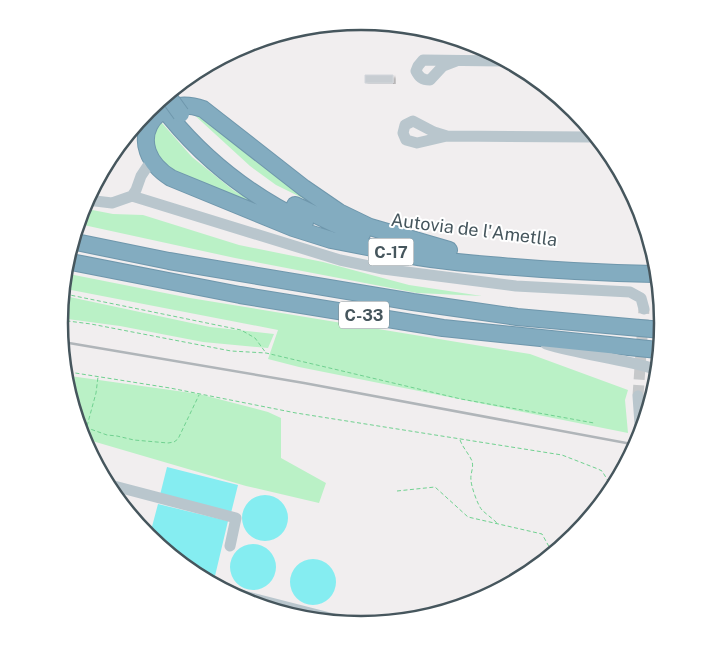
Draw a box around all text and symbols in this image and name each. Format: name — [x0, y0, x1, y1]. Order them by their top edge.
street label: Autovia de l'Ametlla — [390, 209, 558, 250]
road number: C-17 — [368, 238, 414, 266]
road number: C-33 — [339, 302, 389, 328]

